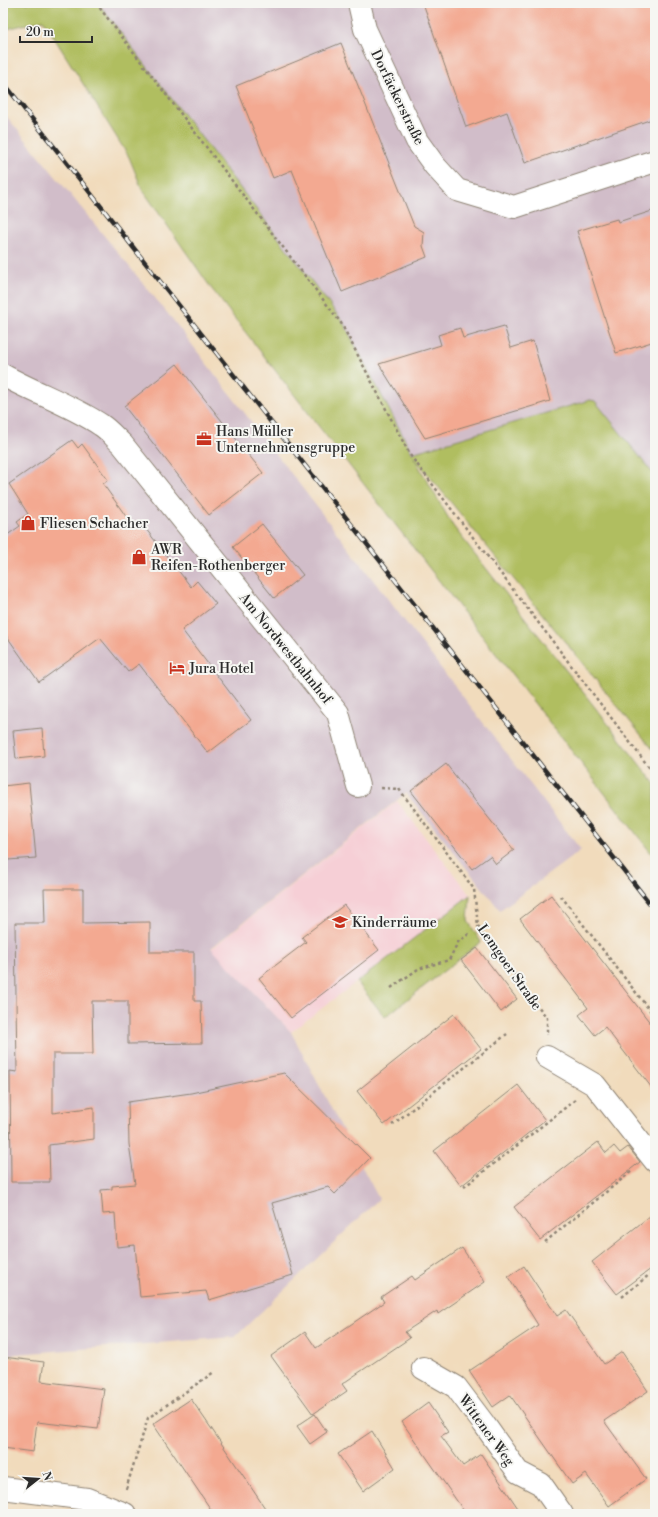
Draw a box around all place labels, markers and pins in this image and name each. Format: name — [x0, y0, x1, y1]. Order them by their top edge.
place label: Hans Müller Unternehmensgruppe — [216, 423, 355, 457]
office icon: Hans Müller Unternehmensgruppe — [195, 430, 213, 448]
shop icon: Fliesen Schacher — [19, 514, 37, 532]
place label: Fliesen Schacher — [40, 515, 148, 533]
place label: AWR Reifen-Rothenberger — [150, 541, 285, 575]
shop icon: AWR Reifen-Rothenberger — [130, 548, 148, 566]
hotel icon: Jura Hotel — [168, 659, 186, 677]
place label: Jura Hotel — [188, 660, 254, 678]
school or university icon: Kinderräume — [331, 913, 349, 931]
place label: Kinderräume — [352, 914, 437, 932]

